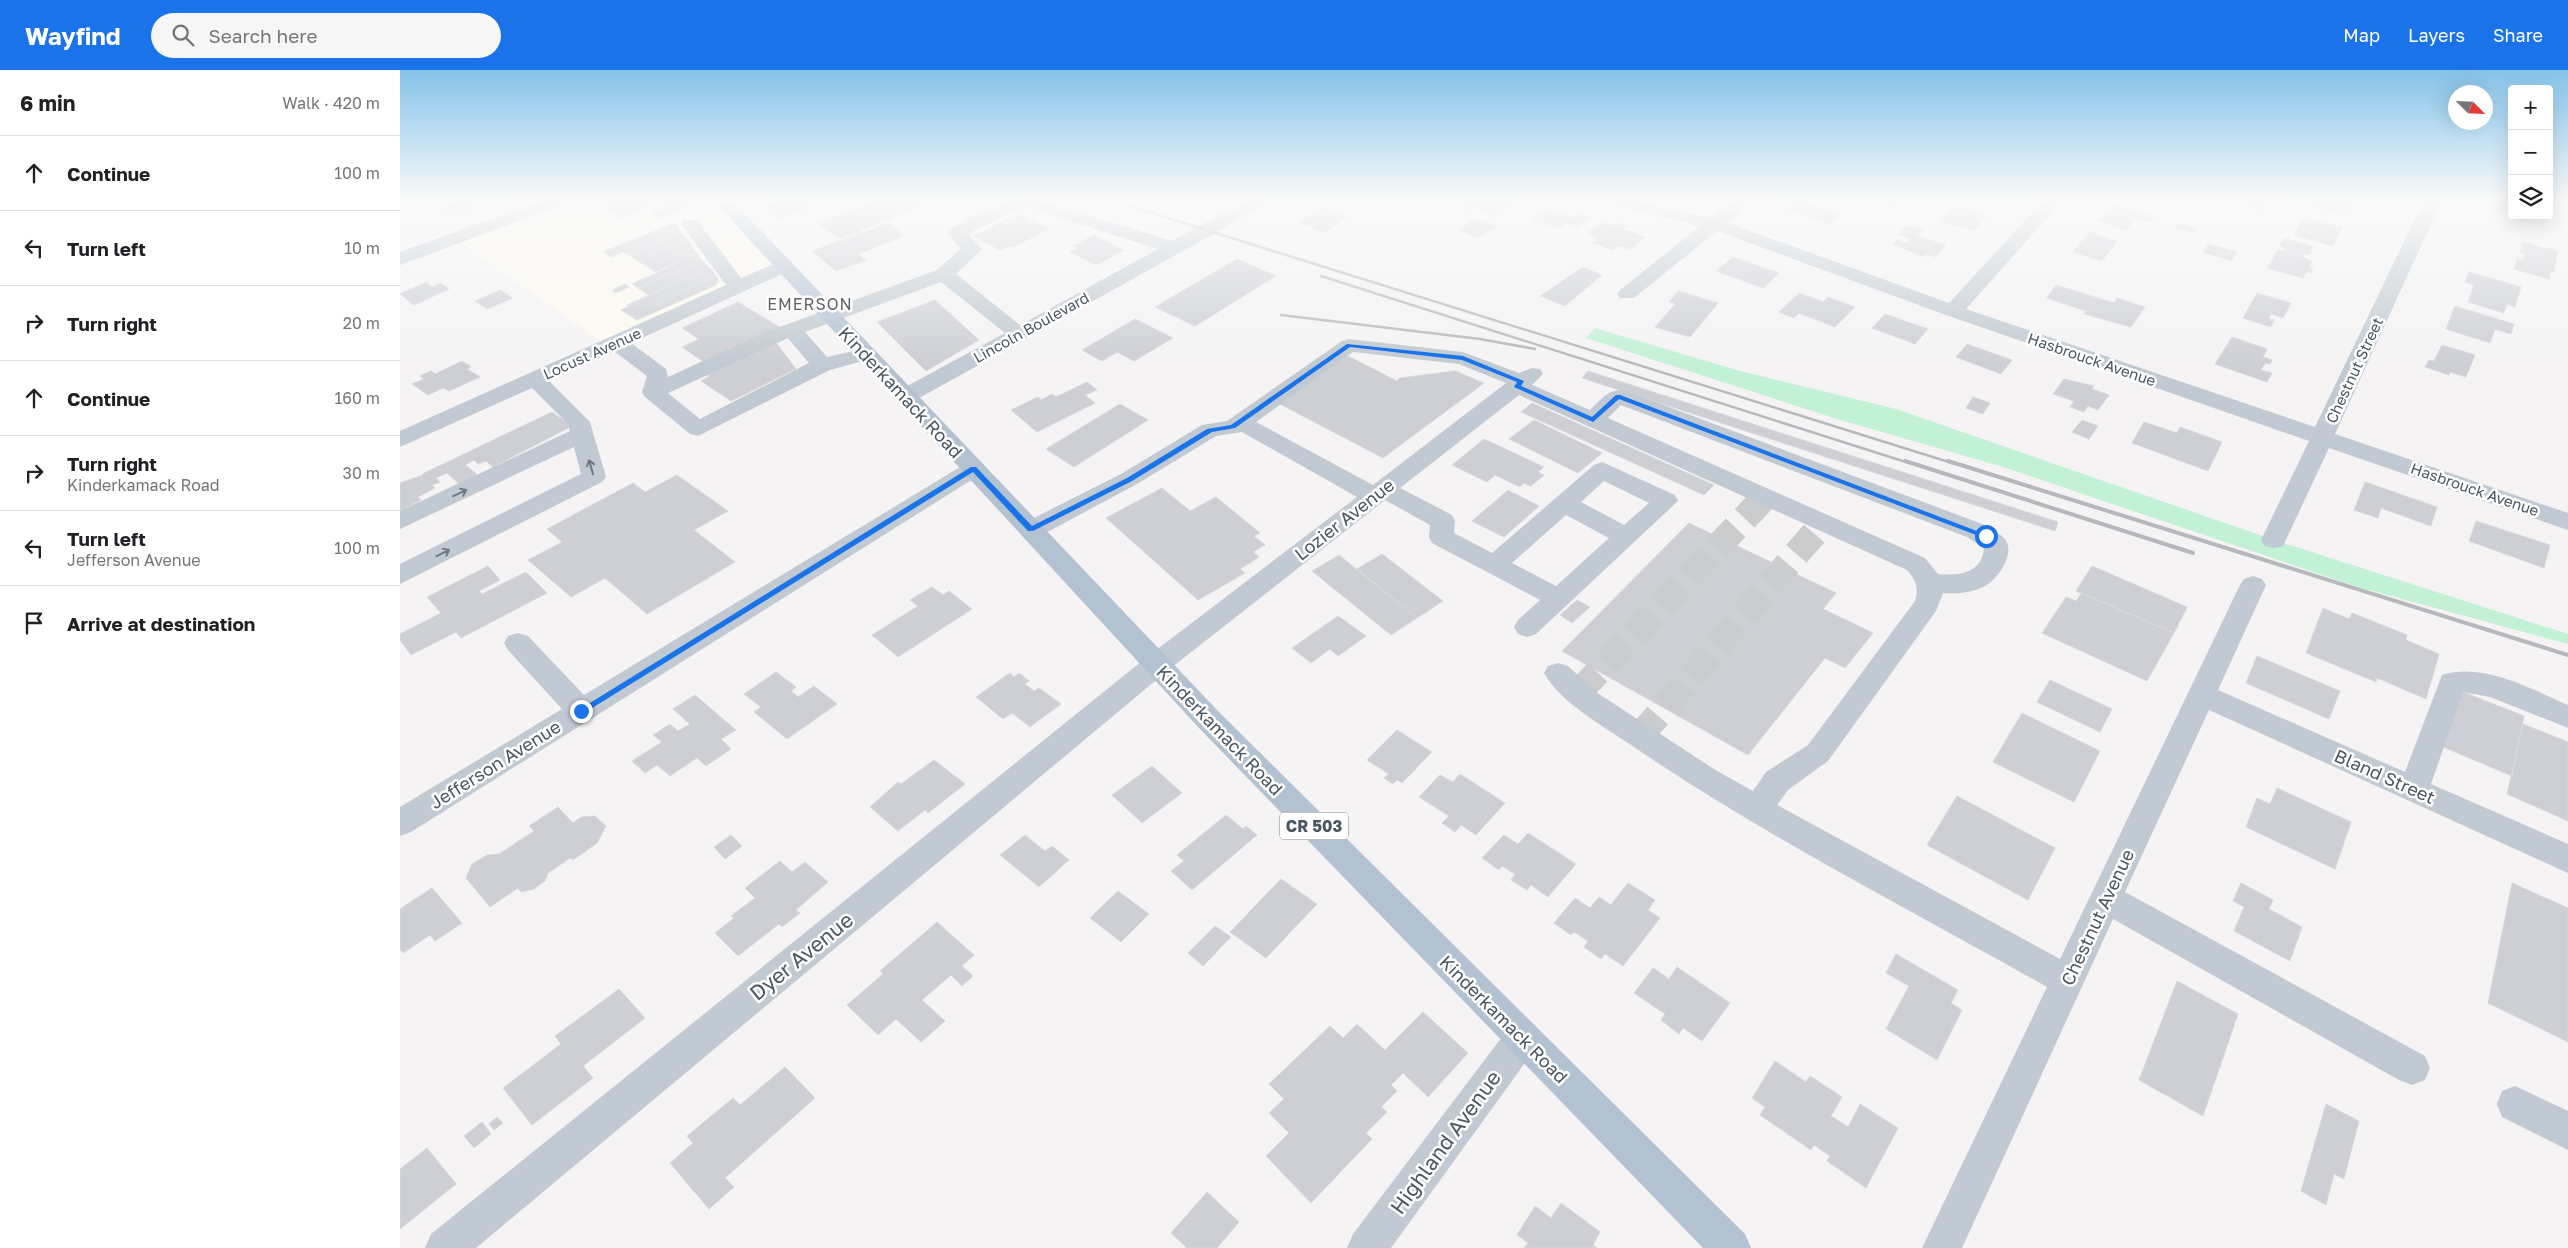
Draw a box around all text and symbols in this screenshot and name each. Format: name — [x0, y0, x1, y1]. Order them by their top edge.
search box — [151, 13, 501, 58]
text: Wayfind — [25, 21, 121, 50]
icon: search — [169, 21, 197, 49]
text: Search here — [209, 24, 317, 47]
text: Map — [2343, 24, 2380, 46]
text: Layers — [2408, 24, 2465, 46]
text: Share — [2493, 24, 2543, 46]
north arrow — [2448, 85, 2493, 130]
map controls — [2508, 85, 2553, 220]
button: + — [2508, 85, 2553, 130]
text: 6 min — [20, 90, 75, 116]
text: Walk · 420 m — [282, 93, 380, 113]
button: − — [2508, 130, 2553, 175]
icon: ahead — [20, 159, 48, 187]
text: Continue — [67, 162, 150, 185]
text: 100 m — [334, 163, 380, 183]
button: layers — [2508, 175, 2553, 220]
icon: left — [20, 234, 48, 262]
text: Turn left — [67, 237, 146, 260]
text: 10 m — [344, 238, 380, 258]
street label: Lincoln Boulevard — [970, 288, 1092, 366]
district label: EMERSON — [767, 294, 853, 314]
icon: right — [20, 309, 48, 337]
text: Turn right — [67, 312, 157, 335]
text: 20 m — [343, 313, 380, 333]
street label: Chestnut Street — [2322, 314, 2386, 426]
street label: Kinderkamack Road — [834, 322, 968, 462]
street label: Locust Avenue — [540, 323, 644, 383]
street label: Hasbrouck Avenue — [2026, 329, 2159, 389]
icon: ahead — [20, 384, 48, 412]
text: Continue — [67, 387, 150, 410]
text: 160 m — [334, 388, 380, 408]
text: Turn right — [67, 452, 157, 475]
icon: right — [20, 459, 48, 487]
one-way arrow — [586, 459, 596, 475]
street label: Hasbrouck Avenue — [2409, 459, 2542, 519]
text: 30 m — [343, 463, 380, 483]
street label: Lozier Avenue — [1290, 473, 1398, 565]
text: Kinderkamack Road — [67, 475, 220, 495]
one-way arrow — [452, 487, 467, 497]
route start — [1975, 525, 1998, 548]
text: Turn left — [67, 527, 146, 550]
icon: left — [20, 534, 48, 562]
text: 100 m — [334, 538, 380, 558]
one-way arrow — [436, 548, 451, 558]
text: Jefferson Avenue — [67, 550, 201, 570]
icon: arrive — [20, 609, 48, 637]
text: Arrive at destination — [67, 612, 255, 635]
street label: Kinderkamack Road — [1152, 661, 1288, 799]
route end — [570, 700, 593, 723]
street label: Jefferson Avenue — [425, 715, 565, 813]
street label: Bland Street — [2331, 744, 2439, 808]
road number: CR 503 — [1280, 812, 1348, 839]
street label: Chestnut Avenue — [2056, 845, 2138, 989]
street label: Dyer Avenue — [744, 906, 858, 1006]
street label: Kinderkamack Road — [1436, 951, 1572, 1087]
street label: Highland Avenue — [1384, 1065, 1506, 1219]

